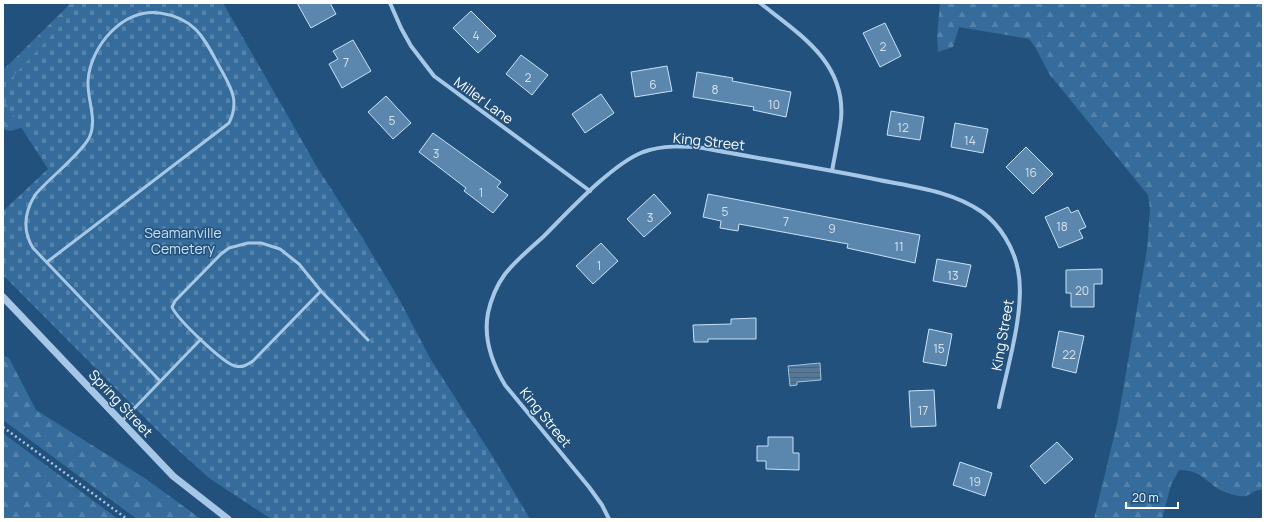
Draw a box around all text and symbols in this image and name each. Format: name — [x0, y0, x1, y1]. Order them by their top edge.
house number: 4 — [472, 27, 480, 44]
house number: 2 — [880, 38, 887, 55]
house number: 7 — [343, 54, 349, 71]
house number: 2 — [525, 69, 532, 86]
street label: Miller Lane — [451, 72, 517, 128]
house number: 6 — [649, 76, 657, 93]
house number: 8 — [712, 81, 719, 98]
house number: 10 — [768, 96, 780, 113]
house number: 5 — [389, 112, 396, 129]
house number: 12 — [897, 119, 909, 136]
street label: King Street — [672, 128, 746, 154]
house number: 14 — [964, 132, 976, 149]
house number: 3 — [433, 145, 439, 162]
house number: 16 — [1025, 164, 1037, 181]
house number: 1 — [479, 184, 483, 201]
house number: 5 — [722, 203, 729, 220]
house number: 3 — [647, 209, 653, 226]
house number: 7 — [783, 213, 789, 230]
house number: 18 — [1056, 218, 1068, 235]
house number: 9 — [828, 220, 836, 237]
park label: Seamanville Cemetery — [144, 223, 222, 258]
house number: 11 — [894, 238, 904, 255]
house number: 1 — [597, 257, 601, 274]
house number: 13 — [947, 267, 959, 284]
house number: 20 — [1075, 282, 1089, 299]
street label: King Street — [986, 297, 1018, 372]
house number: 15 — [933, 340, 945, 357]
house number: 22 — [1062, 346, 1076, 363]
street label: Spring Street — [85, 365, 157, 441]
street label: King Street — [516, 383, 576, 451]
house number: 17 — [918, 402, 928, 419]
house number: 19 — [969, 473, 981, 490]
scale bar — [1126, 484, 1178, 510]
text: 20 m — [1132, 489, 1159, 506]

